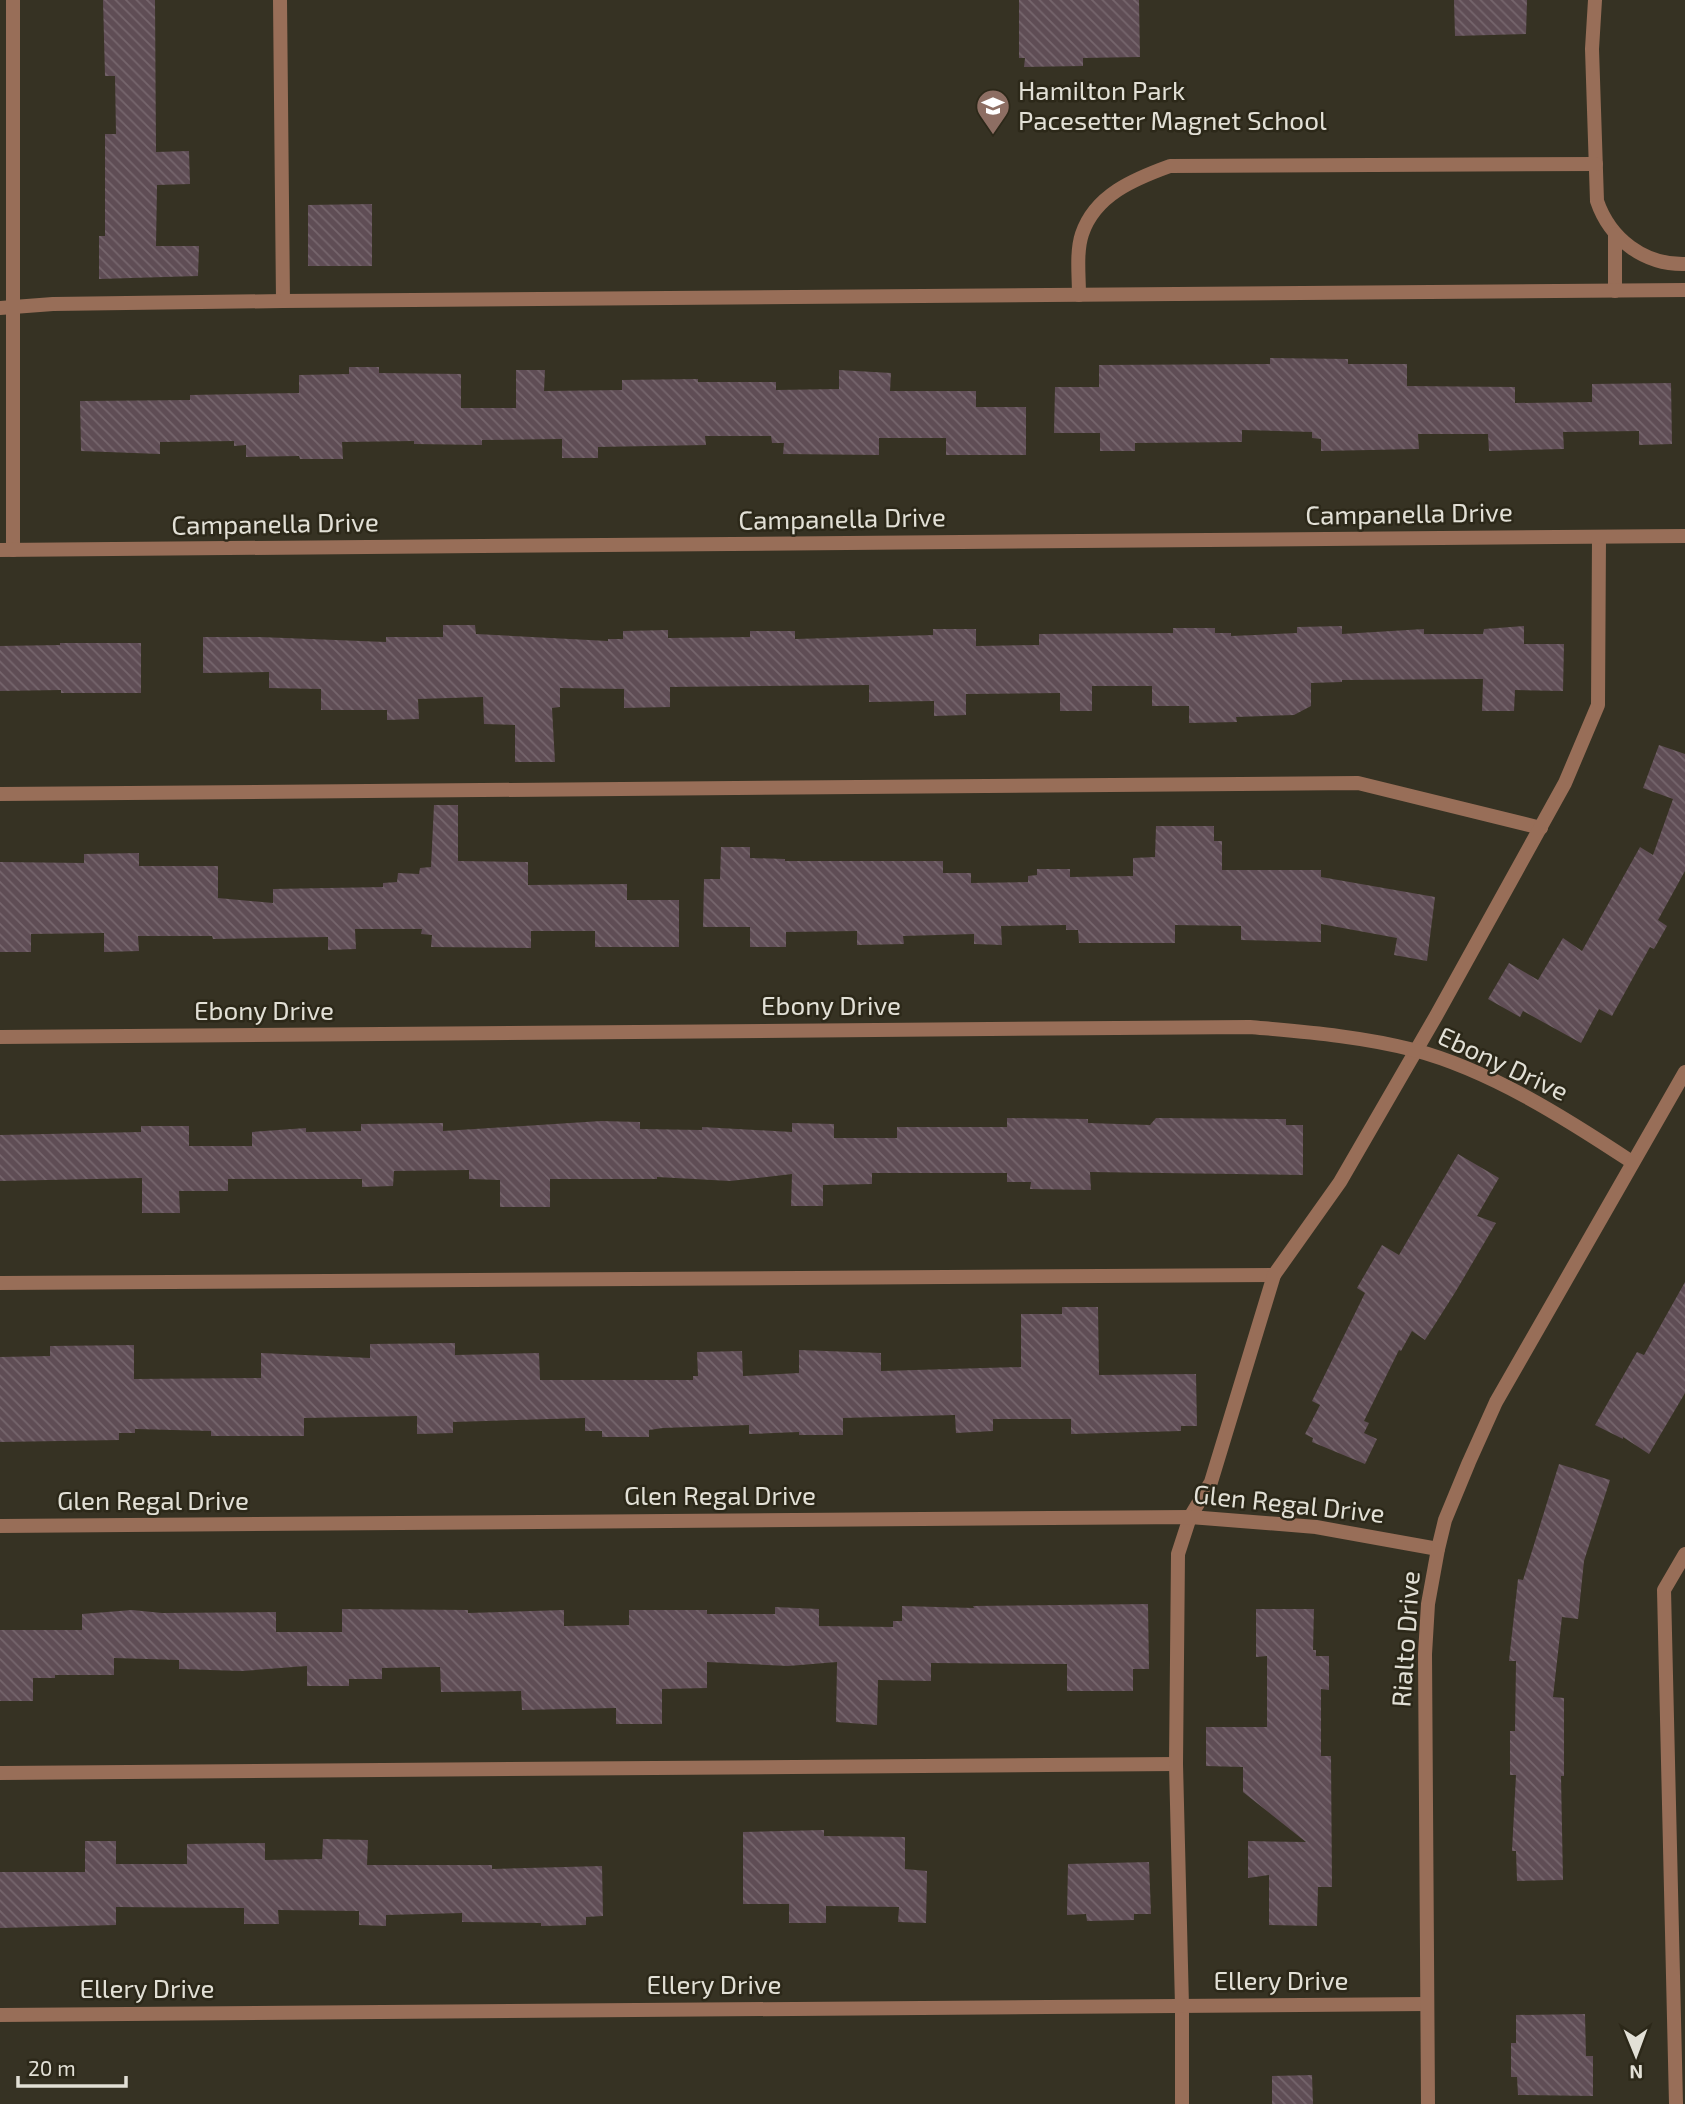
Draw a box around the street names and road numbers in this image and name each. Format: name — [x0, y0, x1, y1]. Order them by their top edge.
street label: Campanella Drive — [1305, 495, 1513, 530]
street label: Campanella Drive — [738, 500, 946, 535]
street label: Campanella Drive — [171, 505, 379, 540]
street label: Ebony Drive — [761, 989, 901, 1020]
street label: Ebony Drive — [194, 994, 334, 1025]
street label: Ebony Drive — [1434, 1019, 1574, 1106]
street label: Glen Regal Drive — [1192, 1477, 1386, 1528]
street label: Glen Regal Drive — [624, 1479, 816, 1510]
street label: Glen Regal Drive — [57, 1484, 249, 1515]
street label: Rialto Drive — [1384, 1570, 1425, 1708]
street label: Ellery Drive — [1213, 1964, 1349, 1995]
street label: Ellery Drive — [646, 1968, 782, 1999]
street label: Ellery Drive — [79, 1972, 215, 2003]

